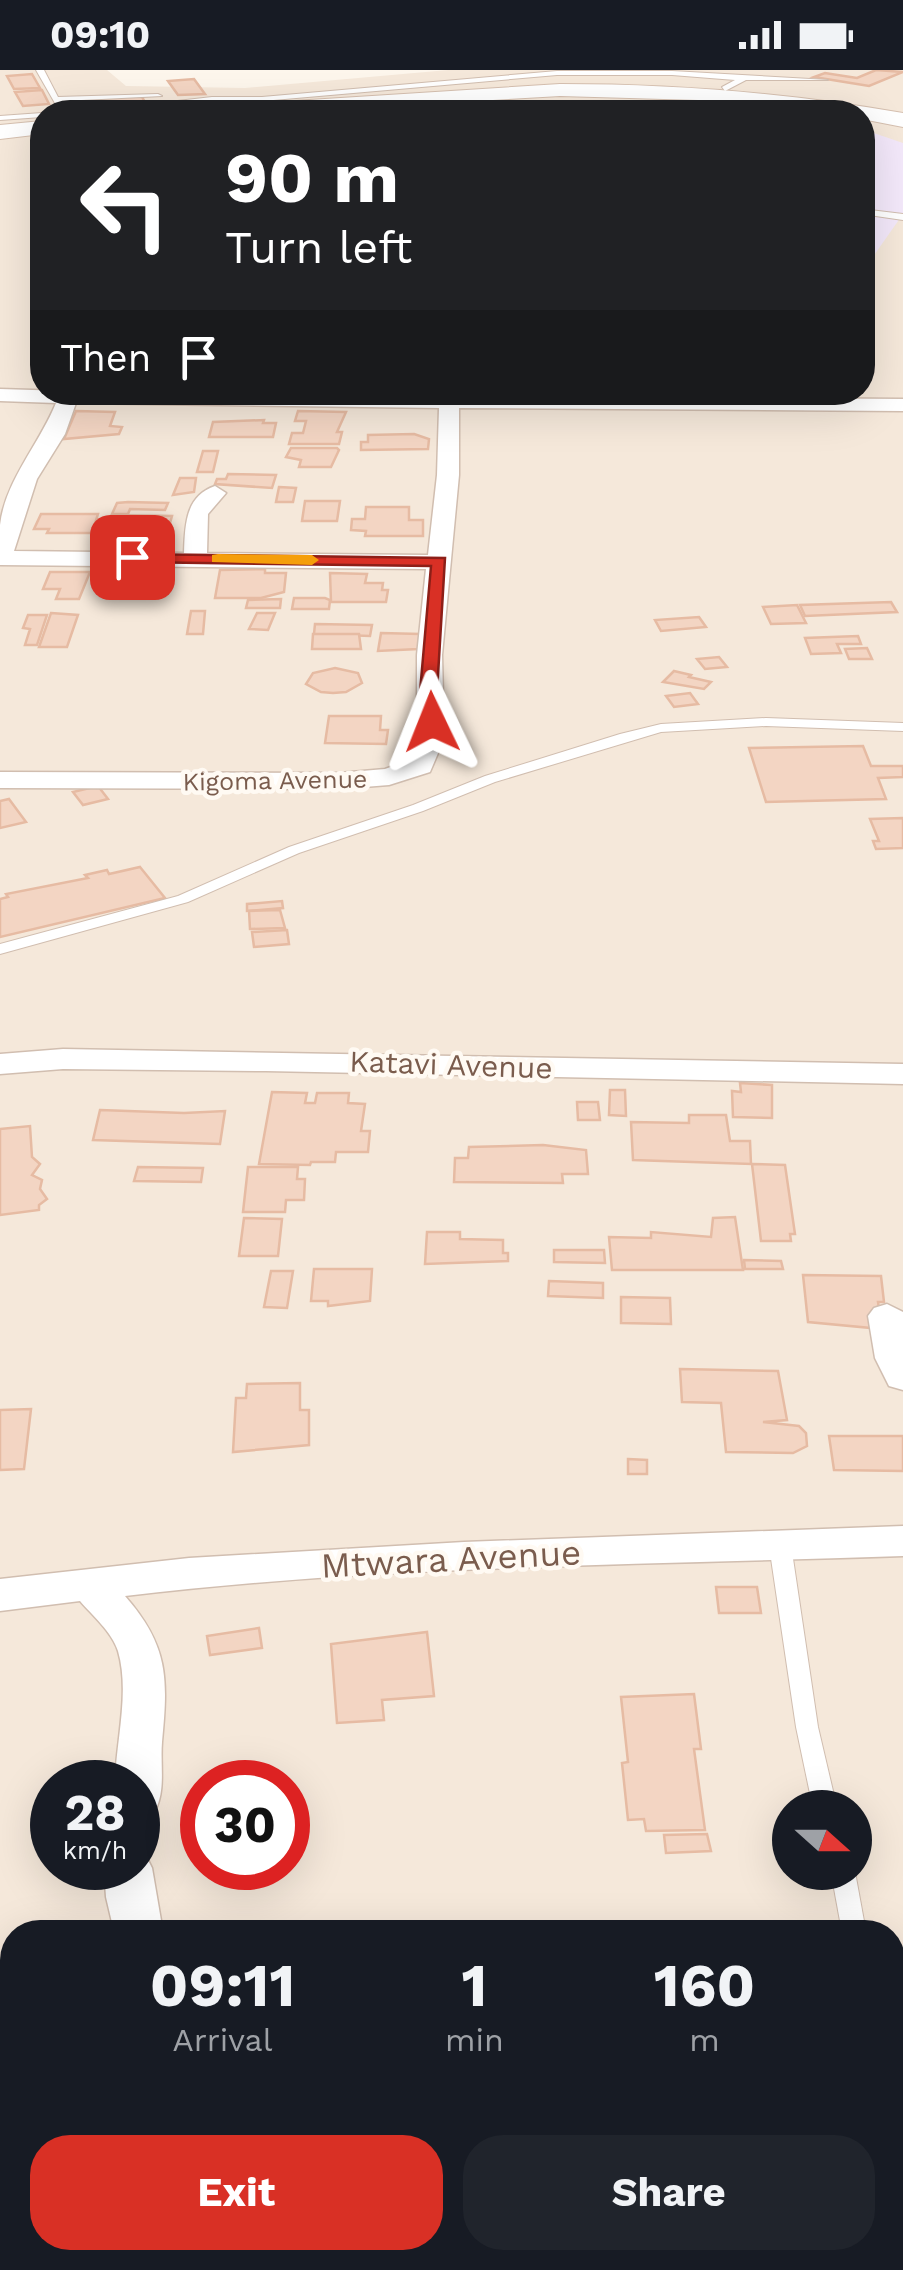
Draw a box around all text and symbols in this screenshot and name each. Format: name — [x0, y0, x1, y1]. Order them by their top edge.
text: 09:10 — [50, 13, 150, 57]
text: 90 m — [225, 137, 399, 219]
icon: left — [60, 140, 190, 270]
text: Turn left — [225, 221, 412, 274]
icon: arrive — [171, 330, 226, 385]
text: Then — [60, 336, 151, 380]
pin — [90, 515, 175, 600]
icon: arrive — [105, 530, 160, 585]
position arrow — [380, 670, 484, 774]
street label: Kigoma Avenue — [182, 764, 368, 797]
street label: Katavi Avenue — [349, 1043, 553, 1086]
street label: Mtwara Avenue — [320, 1531, 582, 1587]
speed limit sign: 30 — [180, 1760, 310, 1890]
text: 28 — [64, 1783, 126, 1842]
north arrow — [772, 1790, 872, 1890]
map controls — [772, 1790, 872, 1890]
text: km/h — [63, 1836, 127, 1865]
text: 09:11 — [150, 1950, 295, 2021]
text: 1 — [462, 1950, 487, 2021]
text: 160 — [654, 1950, 755, 2021]
text: Arrival — [173, 2021, 272, 2059]
text: min — [445, 2021, 504, 2059]
text: m — [689, 2021, 720, 2059]
button: Exit — [30, 2135, 443, 2250]
button: Share — [463, 2135, 875, 2250]

